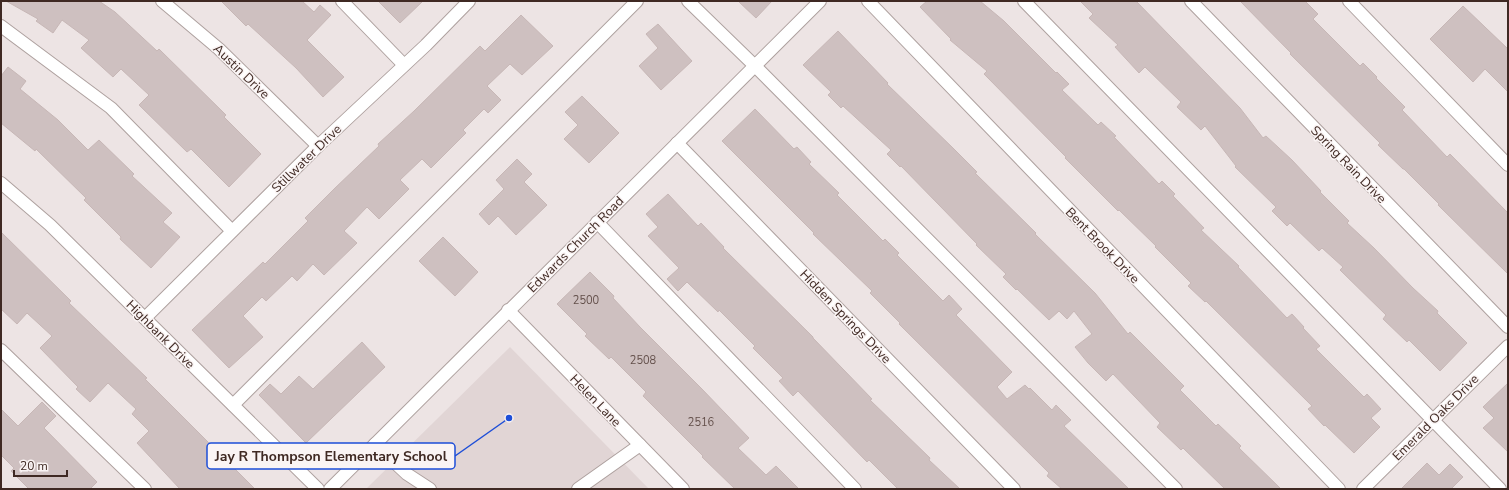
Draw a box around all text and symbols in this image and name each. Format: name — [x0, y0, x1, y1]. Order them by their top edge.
street label: Austin Drive — [209, 40, 274, 103]
street label: Stillwater Drive — [268, 121, 346, 197]
street label: Spring Rain Drive — [1306, 122, 1390, 208]
street label: Edwards Church Road — [524, 193, 628, 297]
street label: Bent Brook Drive — [1061, 204, 1143, 288]
street label: Hidden Springs Drive — [796, 266, 895, 368]
house number: 2500 — [573, 293, 600, 308]
street label: Highbank Drive — [122, 296, 199, 373]
house number: 2508 — [630, 353, 657, 368]
street label: Emerald Oaks Drive — [1389, 370, 1483, 465]
street label: Helen Lane — [566, 371, 625, 431]
house number: 2516 — [688, 415, 715, 430]
callout: Jay R Thompson Elementary School — [207, 443, 455, 469]
text: Jay R Thompson Elementary School — [214, 447, 448, 466]
scale bar — [14, 452, 67, 478]
text: 20 m — [20, 458, 48, 474]

